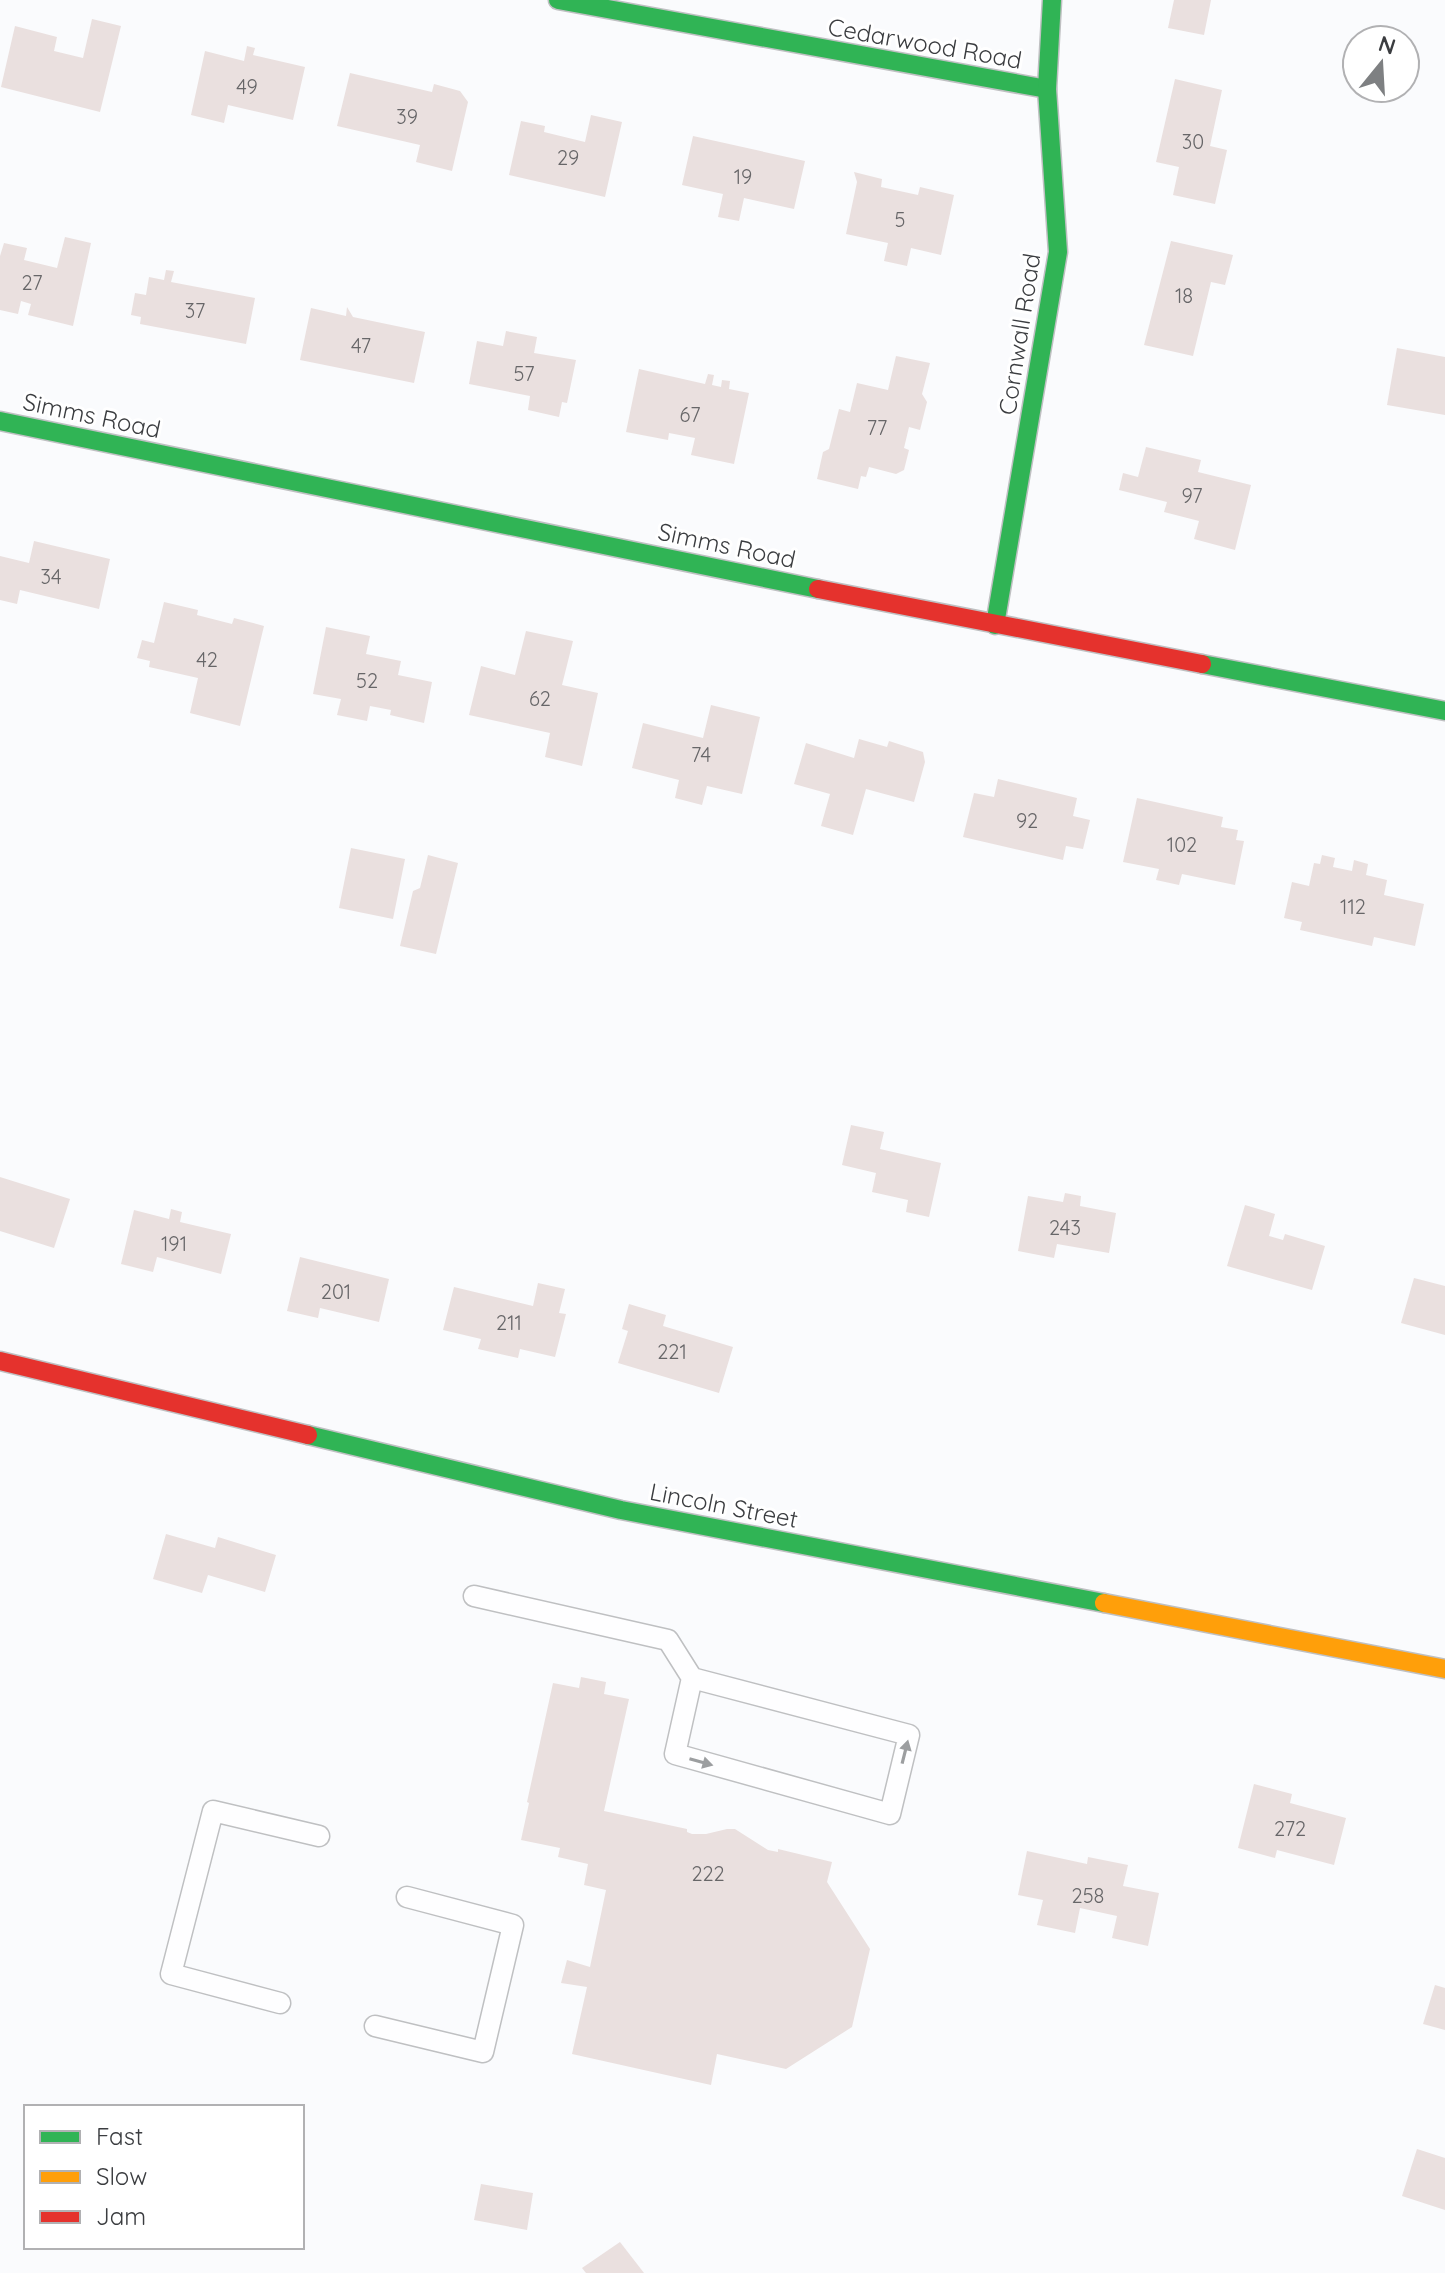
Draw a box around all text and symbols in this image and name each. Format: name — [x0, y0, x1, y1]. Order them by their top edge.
street label: Cedarwood Road — [826, 11, 1024, 75]
north arrow — [1341, 24, 1421, 104]
text: N — [1375, 29, 1399, 61]
house number: 49 — [236, 74, 258, 99]
house number: 39 — [396, 104, 418, 129]
house number: 30 — [1182, 129, 1204, 154]
house number: 29 — [557, 145, 579, 170]
house number: 19 — [734, 164, 752, 189]
house number: 5 — [895, 207, 905, 232]
street label: Cornwall Road — [991, 251, 1047, 417]
house number: 27 — [22, 270, 42, 295]
house number: 18 — [1175, 283, 1193, 308]
house number: 37 — [185, 298, 205, 323]
house number: 47 — [351, 333, 371, 358]
house number: 57 — [513, 361, 535, 386]
street label: Simms Road — [21, 386, 163, 444]
house number: 67 — [679, 402, 701, 427]
house number: 77 — [867, 415, 887, 440]
house number: 97 — [1182, 483, 1202, 508]
street label: Simms Road — [656, 516, 798, 574]
house number: 34 — [40, 564, 62, 589]
house number: 42 — [196, 647, 218, 672]
house number: 52 — [356, 668, 378, 693]
house number: 62 — [529, 686, 551, 711]
house number: 74 — [691, 742, 711, 767]
house number: 92 — [1016, 808, 1038, 833]
house number: 102 — [1167, 832, 1197, 857]
house number: 112 — [1340, 894, 1366, 919]
house number: 243 — [1049, 1215, 1081, 1240]
house number: 191 — [161, 1231, 187, 1256]
house number: 201 — [321, 1279, 351, 1304]
house number: 211 — [496, 1310, 522, 1335]
house number: 221 — [657, 1339, 687, 1364]
street label: Lincoln Street — [647, 1476, 801, 1534]
one-way arrow — [900, 1740, 912, 1765]
one-way arrow — [689, 1756, 714, 1768]
house number: 272 — [1274, 1816, 1306, 1841]
house number: 222 — [691, 1861, 725, 1886]
house number: 258 — [1072, 1883, 1104, 1908]
legend — [24, 2105, 304, 2249]
text: Fast — [96, 2121, 143, 2151]
text: Slow — [96, 2161, 147, 2191]
text: Jam — [96, 2201, 146, 2231]

